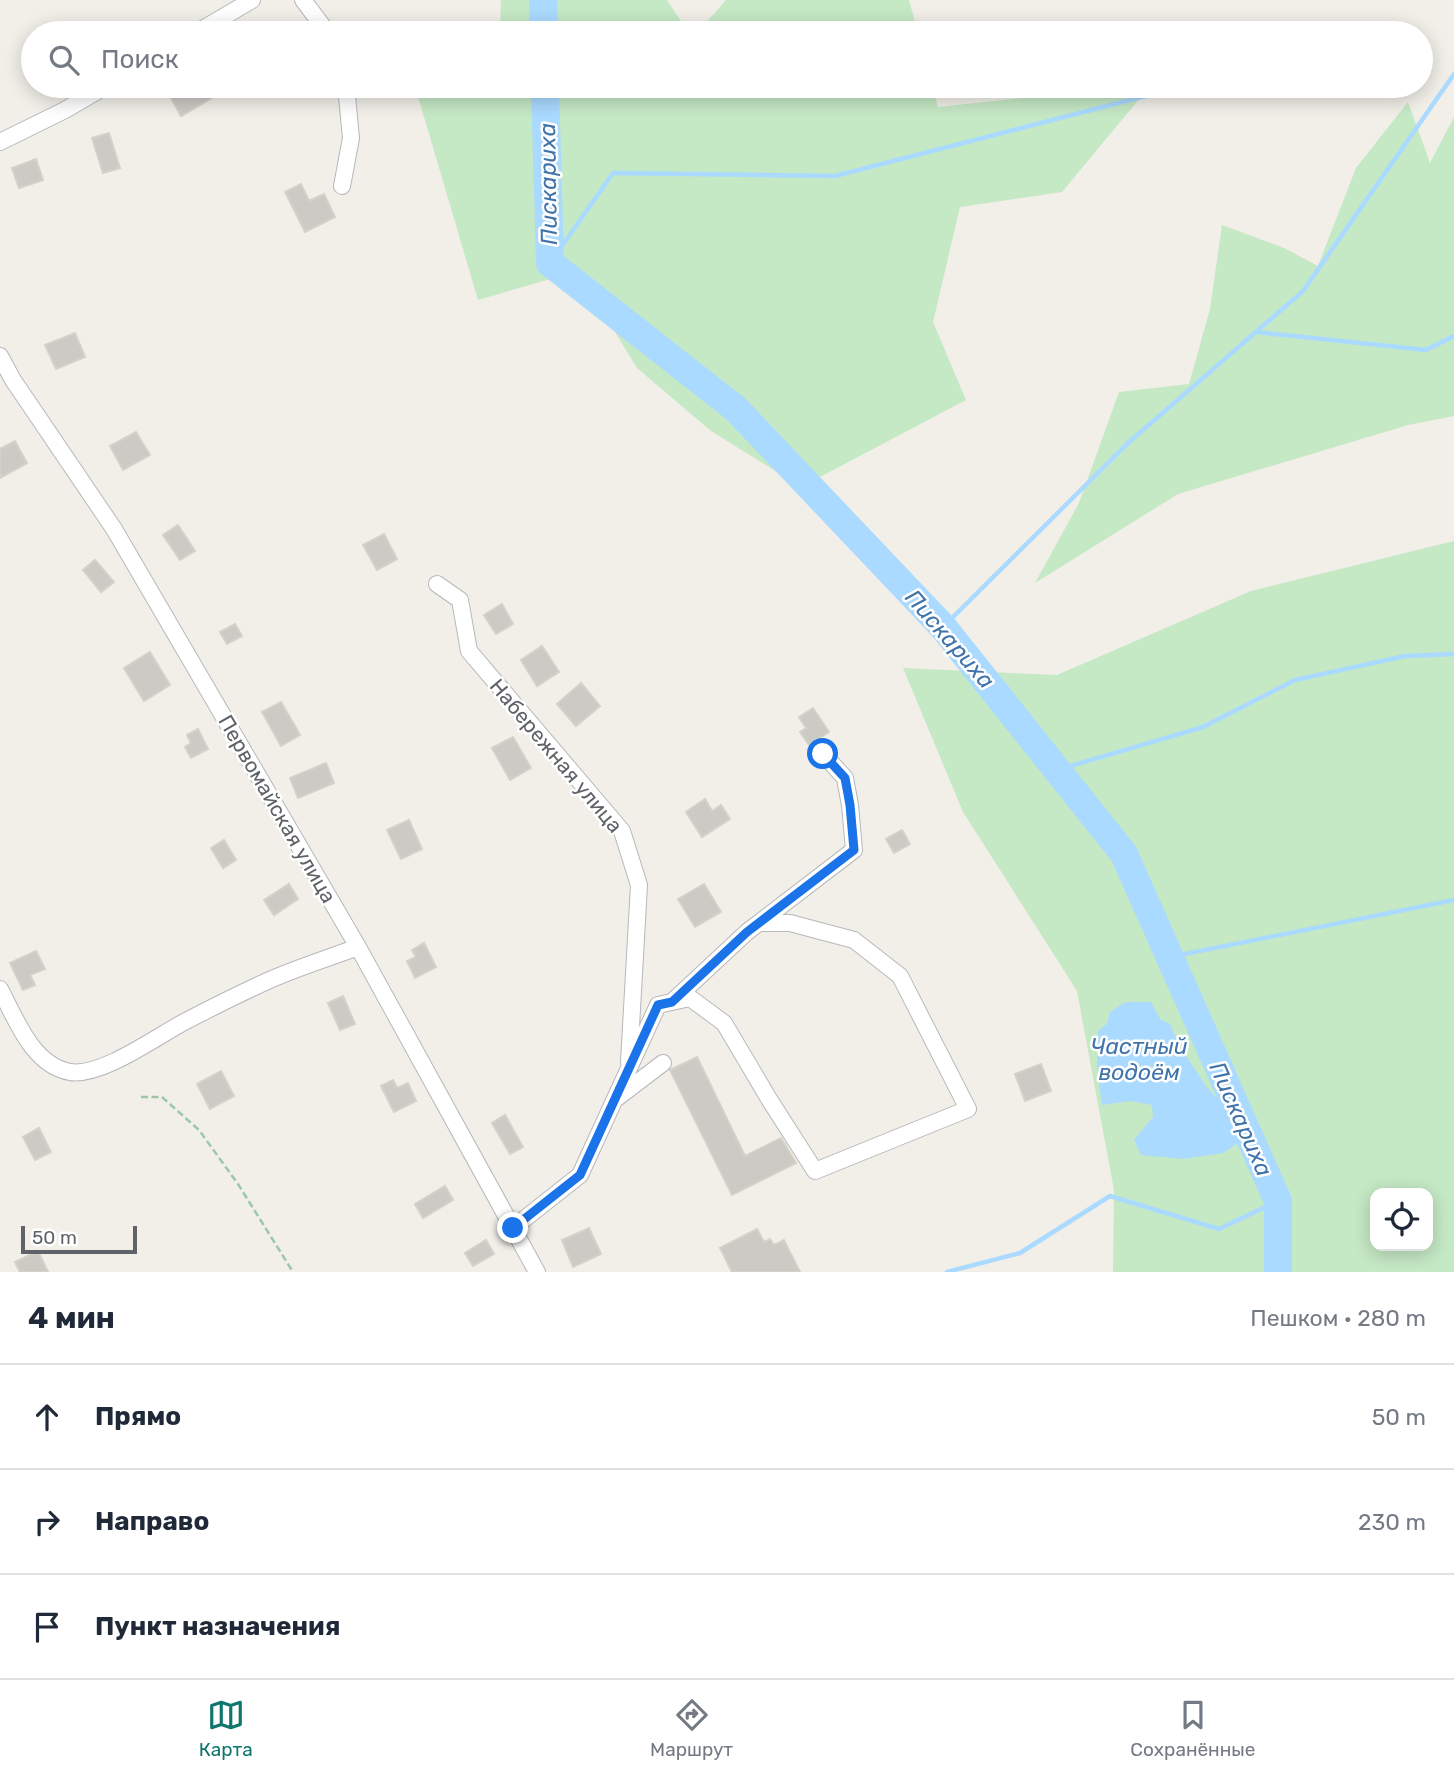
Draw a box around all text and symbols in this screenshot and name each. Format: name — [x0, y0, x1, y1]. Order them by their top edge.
search box — [21, 21, 1433, 98]
icon: search — [45, 41, 83, 79]
text: Поиск — [101, 44, 179, 75]
water label: Пискариха — [533, 123, 563, 245]
water label: Пискариха — [899, 584, 1001, 694]
street label: Набережная улица — [485, 674, 628, 838]
street label: Первомайская улица — [213, 710, 342, 907]
route start — [807, 738, 838, 769]
water label: Частный водоём — [1090, 1032, 1188, 1086]
water label: Пискариха — [1203, 1058, 1279, 1180]
map controls — [1370, 1188, 1433, 1251]
button: locate — [1370, 1188, 1433, 1251]
route end — [497, 1212, 528, 1243]
scale bar — [21, 1223, 136, 1255]
text: 50 m — [32, 1226, 77, 1249]
text: 4 мин — [28, 1300, 115, 1336]
text: Пешком · 280 m — [1250, 1304, 1426, 1332]
icon: ahead — [28, 1398, 66, 1436]
text: Прямо — [95, 1401, 181, 1432]
text: 50 m — [1372, 1403, 1426, 1431]
icon: right — [28, 1503, 66, 1541]
text: Направо — [95, 1506, 209, 1537]
text: 230 m — [1358, 1508, 1426, 1536]
icon: arrive — [28, 1608, 66, 1646]
text: Пункт назначения — [95, 1611, 340, 1642]
tab: Карта — [199, 1696, 253, 1761]
tab: Маршрут — [650, 1696, 733, 1761]
tab: Сохранённые — [1130, 1696, 1255, 1761]

